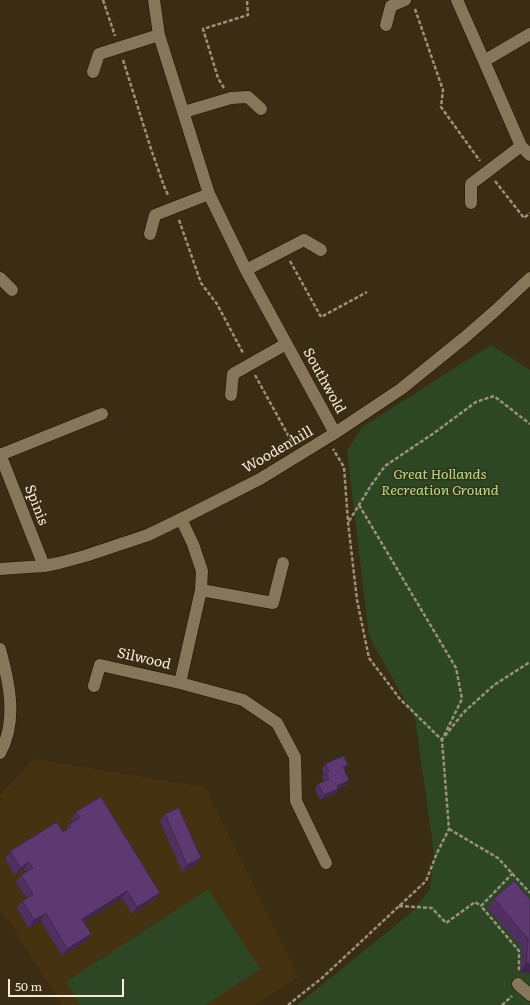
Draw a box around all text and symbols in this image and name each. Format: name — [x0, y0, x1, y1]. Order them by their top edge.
street label: Southwold — [299, 345, 349, 417]
street label: Woodenhill — [240, 423, 316, 477]
park label: Great Hollands Recreation Ground — [381, 467, 499, 500]
street label: Spinis — [21, 482, 51, 528]
street label: Silwood — [116, 645, 172, 673]
scale bar — [10, 971, 126, 997]
text: 50 m — [15, 977, 42, 995]

